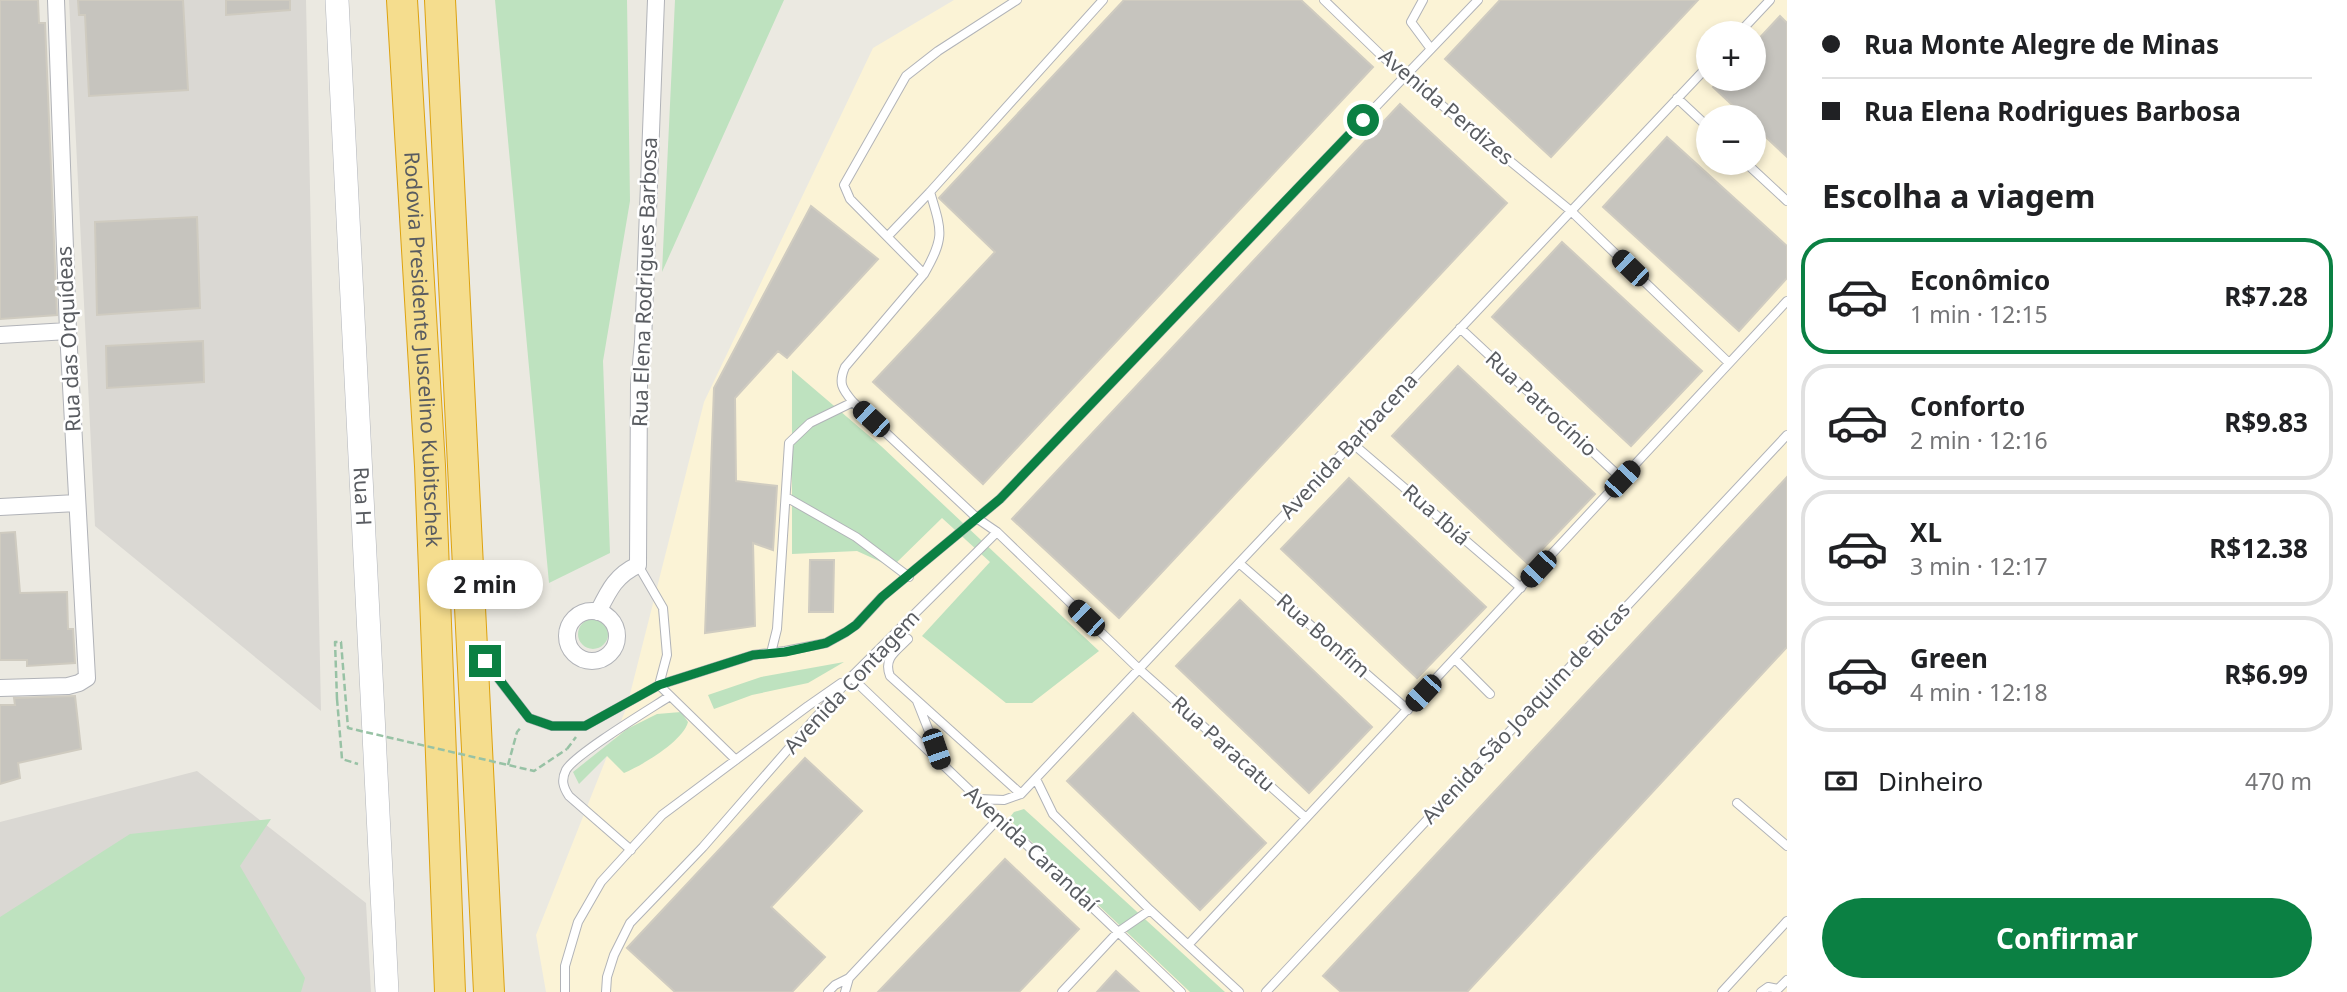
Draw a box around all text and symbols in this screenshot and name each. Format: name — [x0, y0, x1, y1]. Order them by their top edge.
map controls — [1696, 21, 1766, 175]
button: + — [1696, 21, 1766, 91]
text: Rua Monte Alegre de Minas — [1864, 26, 2219, 62]
street label: Avenida Perdizes — [1374, 42, 1520, 171]
text: Rua Elena Rodrigues Barbosa — [1864, 93, 2241, 129]
route start — [1347, 104, 1379, 136]
button: − — [1696, 105, 1766, 175]
street label: Rua Elena Rodrigues Barbosa — [625, 137, 663, 427]
street label: Rodovia Presidente Juscelino Kubitschek — [398, 151, 448, 549]
text: Escolha a viagem — [1822, 174, 2095, 217]
street label: Rua das Orquídeas — [49, 245, 87, 433]
car — [1608, 246, 1653, 290]
text: Econômico — [1910, 262, 2050, 298]
icon: car — [1826, 265, 1889, 328]
text: R$7.28 — [2224, 278, 2308, 314]
text: 1 min · 12:15 — [1910, 298, 2048, 330]
street label: Rua Patrocínio — [1480, 344, 1603, 462]
street label: Avenida Barbacena — [1273, 366, 1423, 524]
text: Conforto — [1910, 388, 2025, 424]
icon: car — [1826, 391, 1889, 454]
car — [849, 397, 894, 441]
text: R$9.83 — [2224, 404, 2308, 440]
text: 2 min · 12:16 — [1910, 424, 2048, 456]
car — [1600, 456, 1645, 502]
street label: Rua H — [348, 466, 378, 526]
street label: Rua Ibiá — [1397, 477, 1476, 551]
text: XL — [1910, 514, 1942, 550]
icon: car — [1826, 517, 1889, 580]
text: R$12.38 — [2209, 530, 2308, 566]
car — [1516, 546, 1561, 592]
text: 3 min · 12:17 — [1910, 550, 2048, 582]
callout: 2 min — [427, 560, 543, 608]
text: 2 min — [453, 568, 517, 600]
street label: Rua Bonfim — [1271, 587, 1376, 683]
street label: Avenida São Joaquim de Bicas — [1415, 595, 1636, 829]
car — [1064, 596, 1109, 640]
street label: Avenida Contagem — [777, 603, 925, 759]
text: Green — [1910, 640, 1988, 676]
icon: car — [1826, 643, 1889, 706]
route end — [469, 645, 501, 677]
text: R$6.99 — [2224, 656, 2308, 692]
car — [1401, 670, 1446, 716]
text: 4 min · 12:18 — [1910, 676, 2048, 708]
street label: Rua Paracatu — [1166, 689, 1281, 797]
car — [920, 726, 953, 772]
icon: cash — [1822, 762, 1860, 800]
text: Dinheiro — [1878, 763, 1983, 799]
text: 470 m — [2245, 765, 2312, 797]
street label: Avenida Carandaí — [959, 779, 1105, 918]
button: Confirmar — [1822, 898, 2312, 978]

